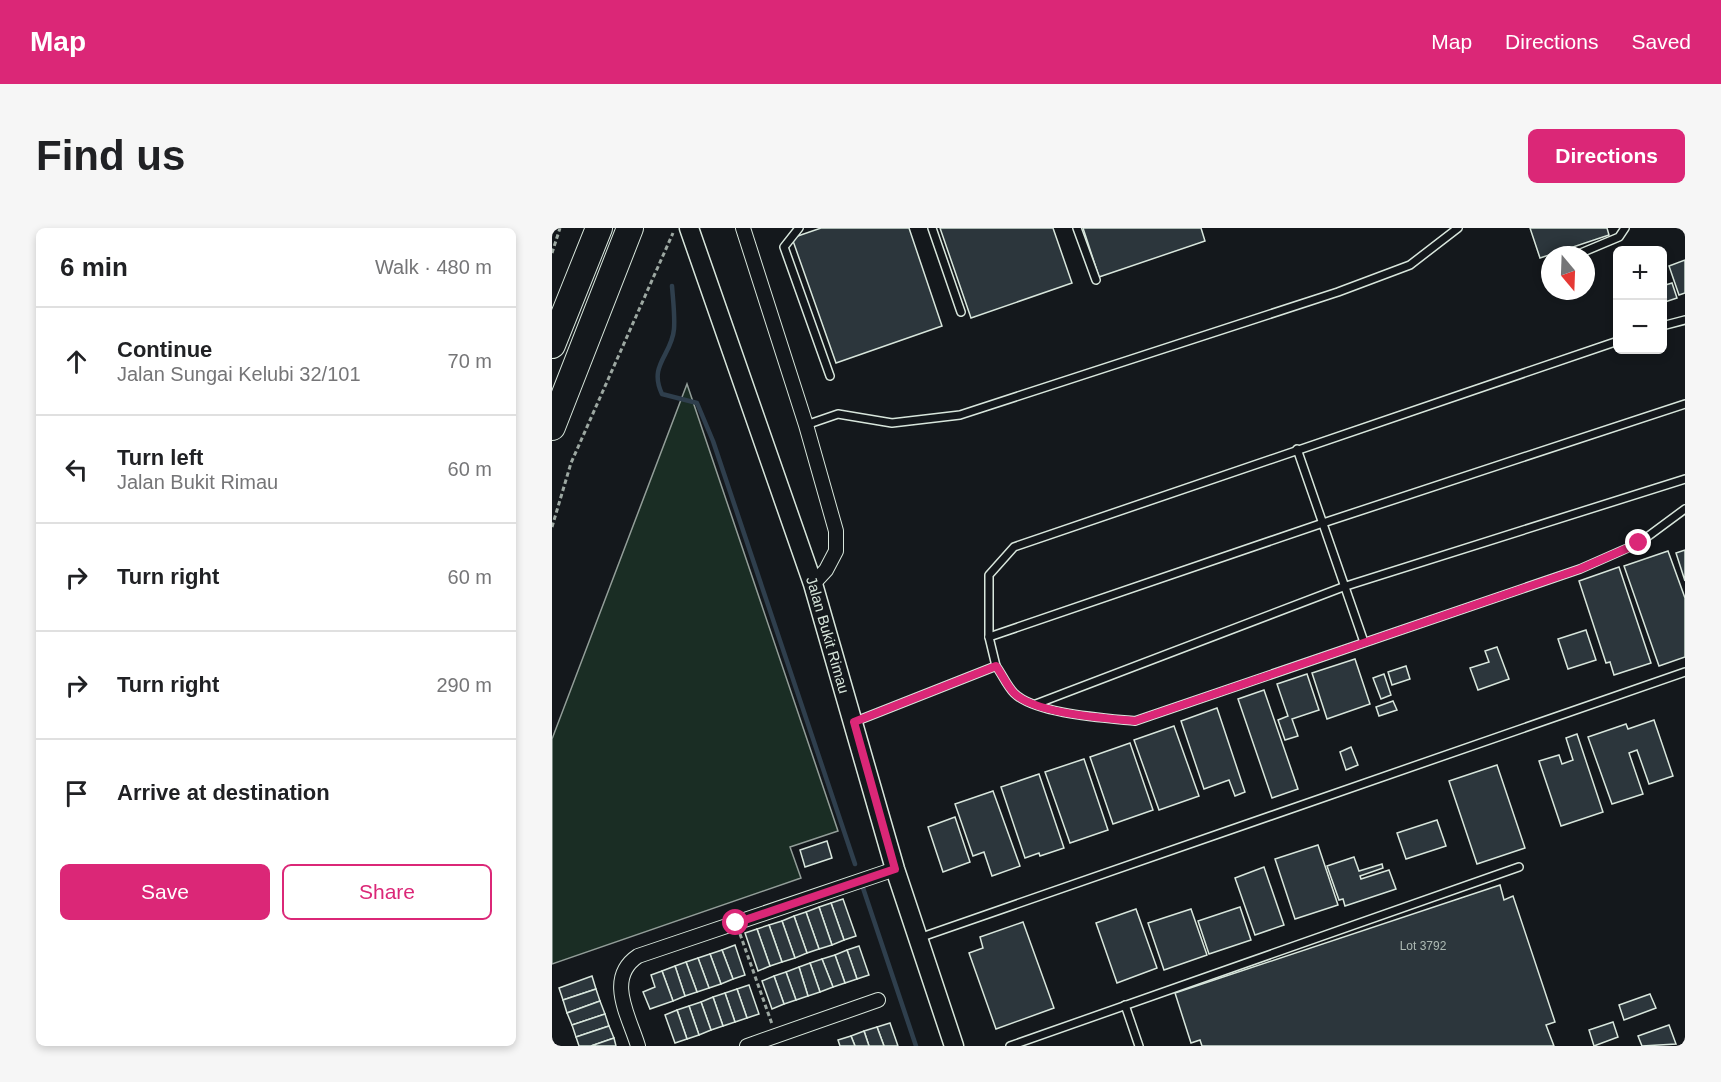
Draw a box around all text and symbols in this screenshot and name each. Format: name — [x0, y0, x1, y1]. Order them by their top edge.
text: Map — [30, 26, 86, 57]
text: Map — [1431, 30, 1472, 53]
text: Directions — [1505, 30, 1598, 53]
text: Saved — [1631, 30, 1691, 53]
button: Directions — [1528, 129, 1685, 183]
text: Find us — [36, 132, 185, 179]
north arrow — [1541, 246, 1595, 300]
map controls — [1613, 246, 1667, 354]
button: + — [1613, 246, 1667, 300]
text: 6 min — [60, 252, 128, 282]
text: Walk · 480 m — [375, 256, 492, 278]
button: − — [1613, 300, 1667, 354]
text: Continue — [117, 337, 212, 362]
icon: ahead — [60, 345, 93, 378]
text: 70 m — [448, 350, 492, 372]
text: Jalan Sungai Kelubi 32/101 — [117, 363, 361, 385]
text: Turn left — [117, 445, 203, 470]
icon: left — [60, 453, 93, 486]
text: 60 m — [448, 458, 492, 480]
text: Jalan Bukit Rimau — [117, 471, 278, 493]
route end — [1625, 529, 1651, 555]
icon: right — [60, 561, 93, 594]
text: Turn right — [117, 564, 219, 589]
text: 60 m — [448, 566, 492, 588]
street label: Jalan Bukit Rimau — [803, 574, 853, 695]
icon: right — [60, 669, 93, 702]
text: Turn right — [117, 672, 219, 697]
text: 290 m — [436, 674, 492, 696]
icon: arrive — [60, 777, 93, 810]
text: Arrive at destination — [117, 780, 330, 805]
button: Save — [60, 864, 270, 920]
button: Share — [282, 864, 492, 920]
route start — [722, 909, 748, 935]
house number: Lot 3792 — [1400, 939, 1447, 953]

